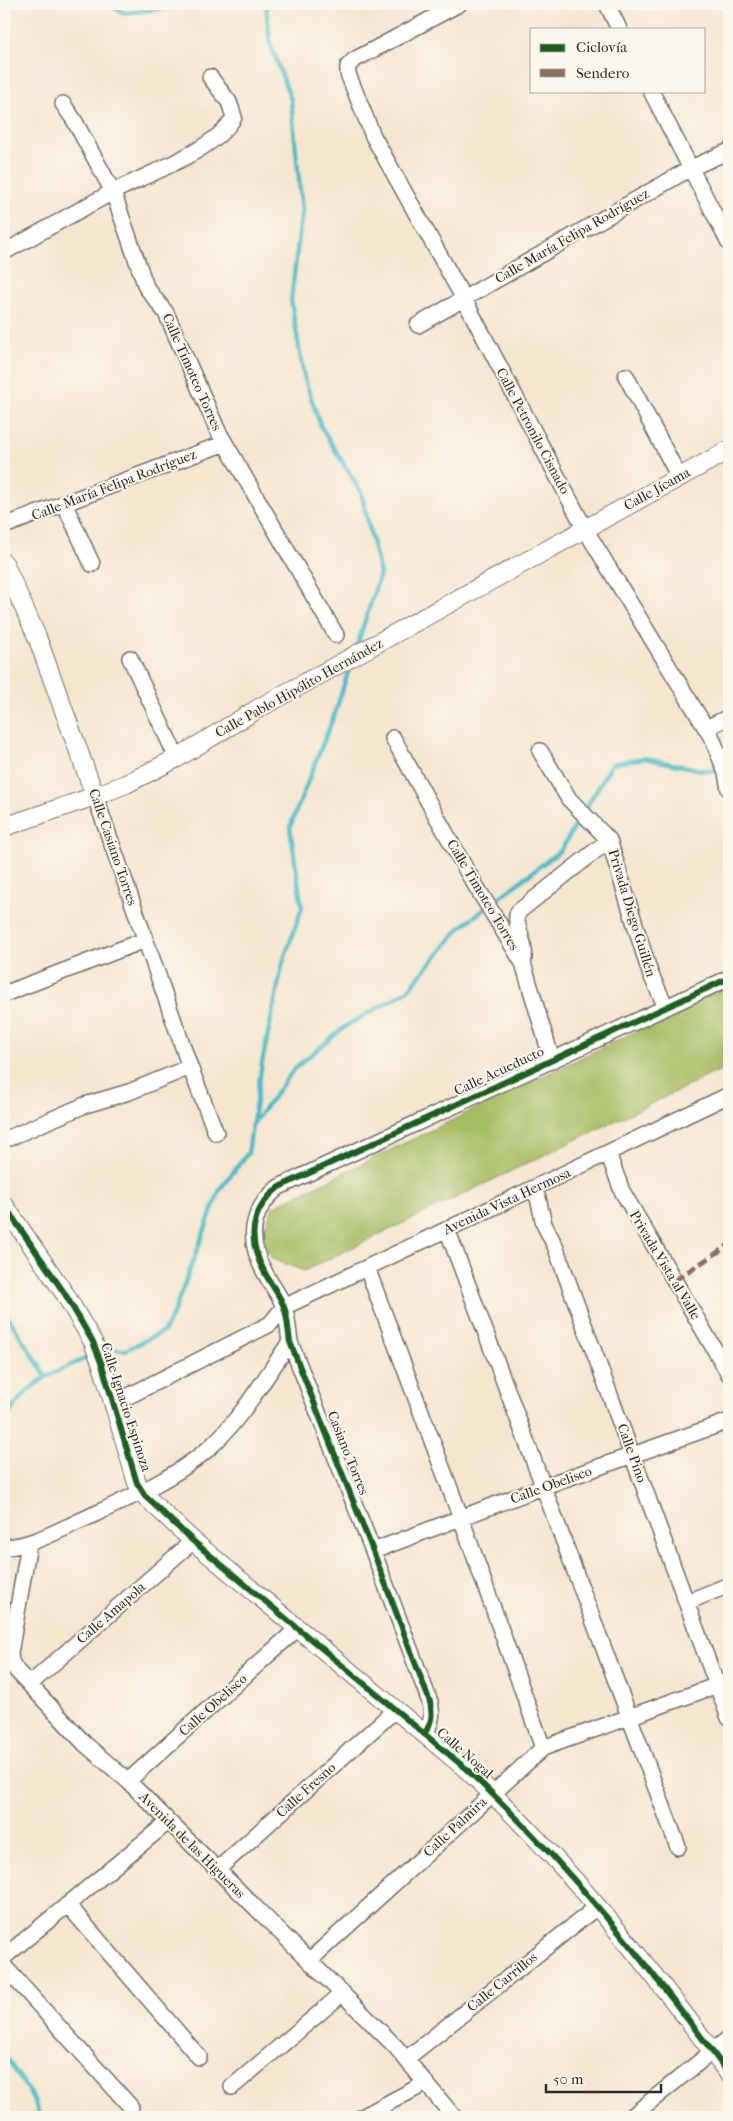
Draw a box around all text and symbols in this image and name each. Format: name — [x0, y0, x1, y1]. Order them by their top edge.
legend — [530, 28, 706, 92]
text: Ciclovía — [576, 38, 628, 56]
text: Sendero — [576, 64, 630, 82]
street label: Calle María Felipa Rodríguez — [492, 185, 652, 287]
street label: Calle Timoteo Torres — [159, 311, 225, 433]
street label: Calle Petronilo Cisnado — [493, 365, 573, 497]
street label: Calle María Felipa Rodríguez — [29, 446, 199, 524]
street label: Calle Jícama — [621, 464, 694, 514]
street label: Calle Pablo Hipólito Hernández — [212, 635, 386, 741]
street label: Calle Casiano Torres — [85, 786, 141, 908]
street label: Calle Timoteo Torres — [443, 836, 523, 954]
street label: Privada Diego Guillén — [604, 847, 660, 979]
street label: Calle Acueducto — [451, 1043, 547, 1099]
street label: Avenida Vista Hermosa — [440, 1164, 574, 1238]
street label: Privada Vista al Valle — [626, 1207, 704, 1323]
street label: Calle Ignacio Espinoza — [97, 1340, 155, 1474]
street label: Casiano Torres — [323, 1409, 373, 1497]
street label: Calle Pino — [614, 1421, 650, 1485]
street label: Calle Obelisco — [508, 1462, 594, 1508]
street label: Calle Amapola — [73, 1578, 149, 1647]
street label: Calle Obelisco — [176, 1670, 250, 1740]
street label: Calle Nogal — [433, 1724, 497, 1782]
street label: Calle Fresno — [273, 1759, 339, 1821]
street label: Avenida de las Higueras — [135, 1788, 249, 1902]
street label: Calle Palmira — [420, 1793, 491, 1861]
street label: Calle Carrillos — [463, 1949, 541, 2015]
scale bar — [546, 2061, 660, 2093]
text: 50 m — [553, 2070, 584, 2088]

